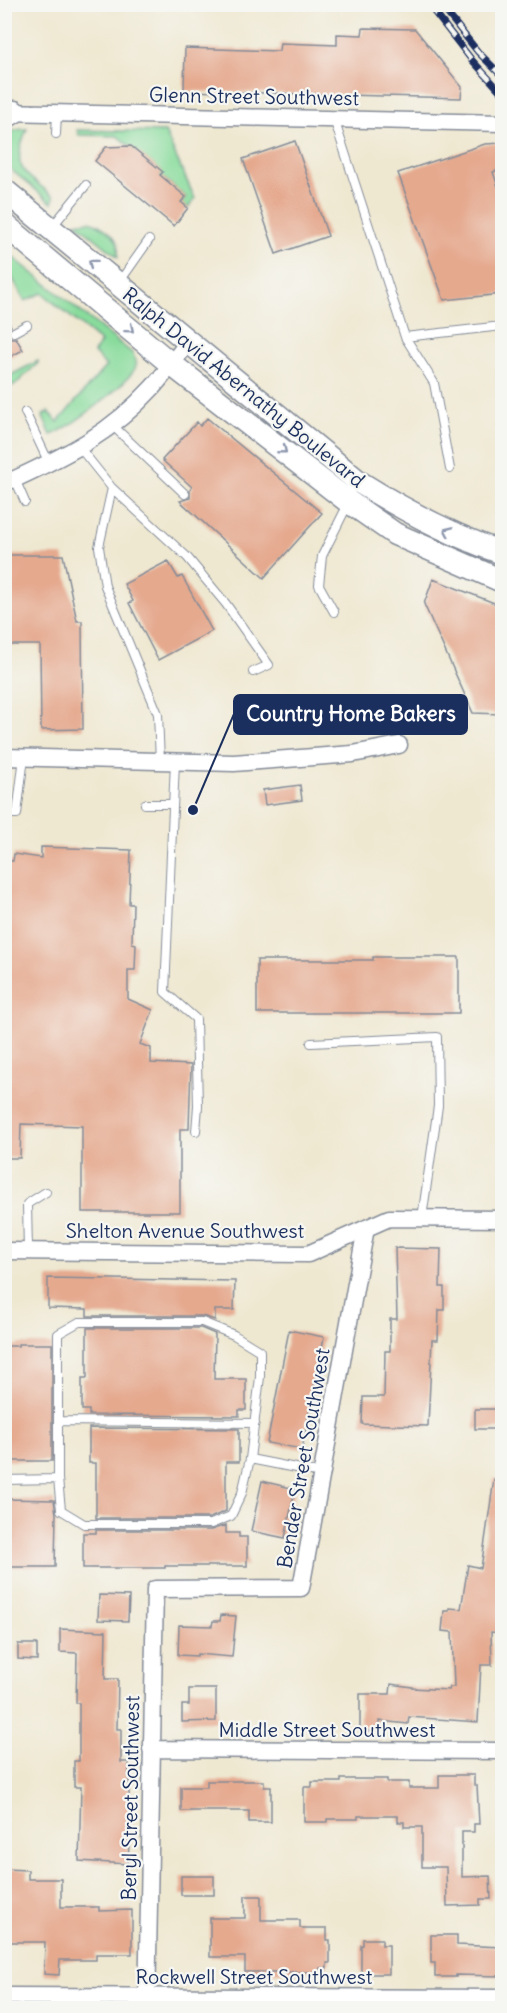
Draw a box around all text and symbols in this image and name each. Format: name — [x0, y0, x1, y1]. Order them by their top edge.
street label: Glenn Street Southwest — [149, 82, 360, 110]
one-way arrow — [88, 260, 99, 271]
street label: Ralph David Abernathy Boulevard — [118, 281, 370, 493]
one-way arrow — [123, 322, 134, 333]
one-way arrow — [276, 443, 287, 454]
one-way arrow — [444, 526, 455, 538]
callout: Country Home Bakers — [234, 695, 467, 734]
text: Country Home Bakers — [246, 700, 456, 727]
street label: Shelton Avenue Southwest — [66, 1218, 305, 1243]
street label: Bender Street Southwest — [271, 1346, 335, 1570]
street label: Beryl Street Southwest — [116, 1695, 144, 1901]
street label: Middle Street Southwest — [219, 1717, 436, 1742]
street label: Rockwell Street Southwest — [135, 1964, 373, 1989]

